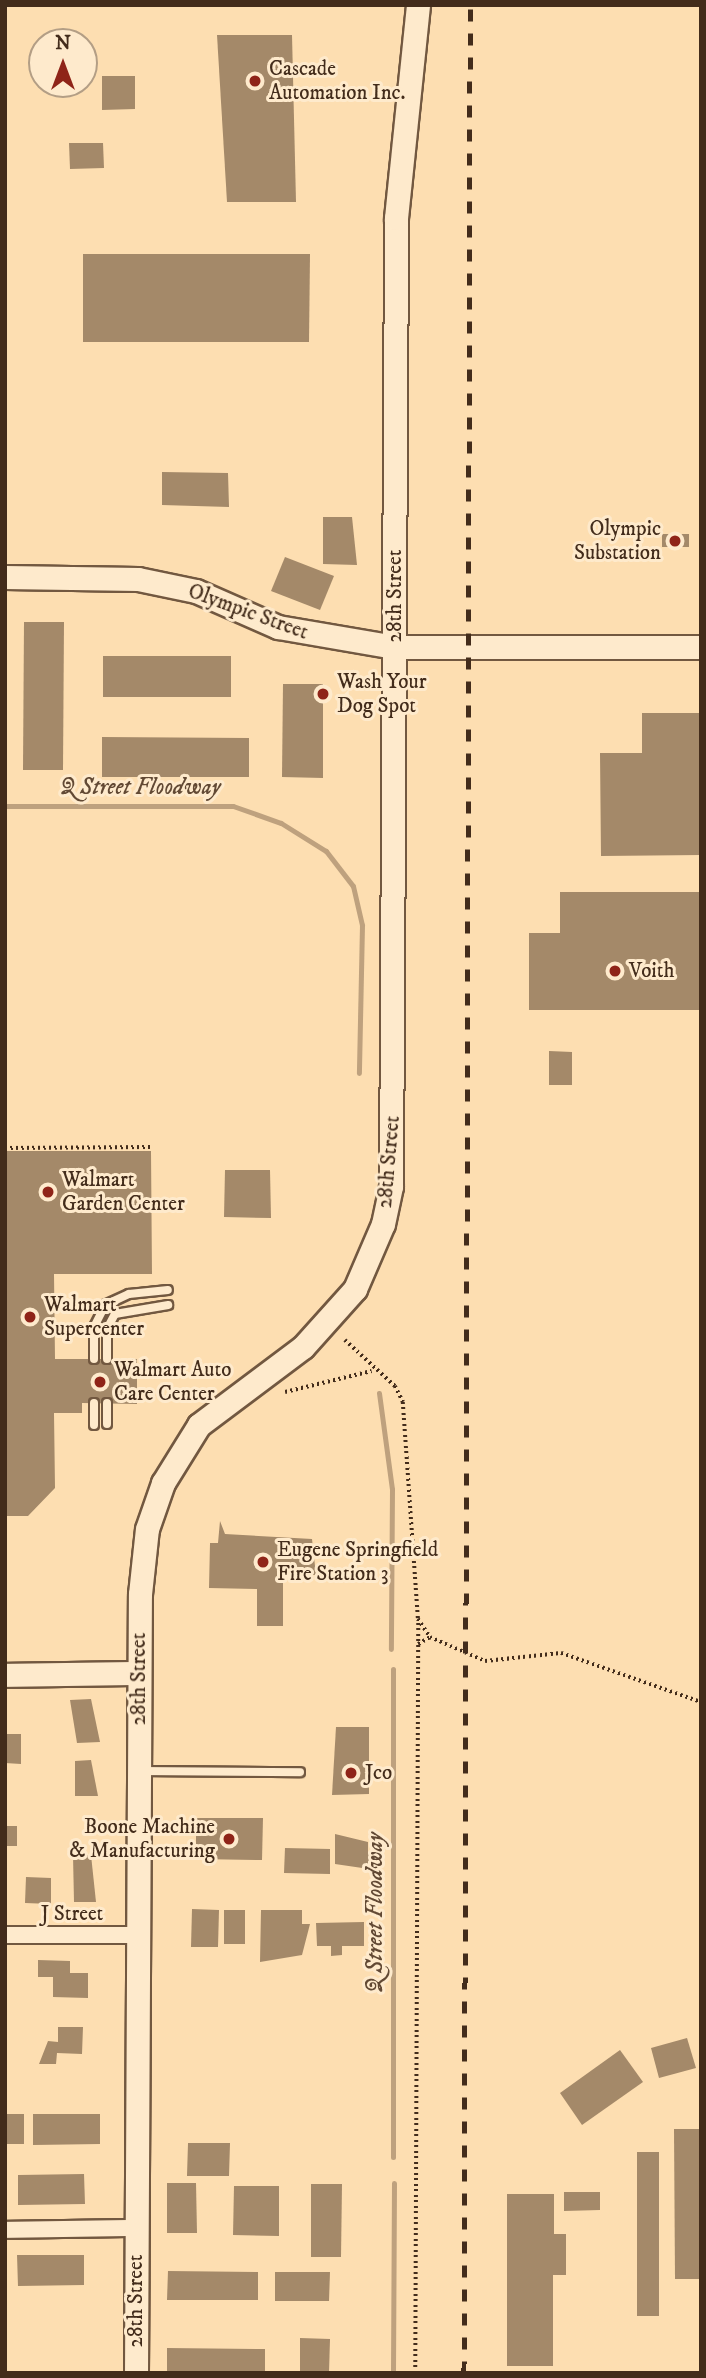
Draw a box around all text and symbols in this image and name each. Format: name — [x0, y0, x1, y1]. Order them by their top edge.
north arrow — [28, 28, 98, 98]
text: N — [55, 32, 71, 55]
place label: Cascade Automation Inc. — [269, 56, 406, 106]
marker: Cascade Automation Inc. — [247, 73, 263, 89]
place label: Olympic Substation — [574, 516, 661, 566]
marker: Olympic Substation — [667, 533, 683, 549]
street label: 28th Street — [382, 550, 408, 642]
street label: Olympic Street — [185, 579, 311, 645]
place label: Wash Your Dog Spot — [337, 669, 427, 719]
marker: Wash Your Dog Spot — [315, 686, 331, 702]
water label: Q Street Floodway — [59, 774, 221, 802]
place label: Voith — [629, 958, 674, 984]
marker: Voith — [607, 963, 623, 979]
street label: 28th Street — [372, 1115, 406, 1209]
place label: Walmart Garden Center — [62, 1167, 185, 1217]
marker: Walmart Garden Center — [40, 1184, 56, 1200]
place label: Walmart Supercenter — [44, 1292, 144, 1342]
marker: Walmart Supercenter — [22, 1309, 38, 1325]
place label: Walmart Auto Care Center — [114, 1357, 231, 1407]
marker: Walmart Auto Care Center — [92, 1374, 108, 1390]
place label: Eugene Springfield Fire Station 3 — [277, 1537, 438, 1587]
marker: Eugene Springfield Fire Station 3 — [255, 1554, 271, 1570]
street label: 28th Street — [126, 1633, 152, 1725]
place label: Jco — [365, 1760, 392, 1786]
marker: Jco — [343, 1765, 359, 1781]
place label: Boone Machine & Manufacturing — [69, 1814, 215, 1864]
marker: Boone Machine & Manufacturing — [221, 1831, 237, 1847]
water label: Q Street Floodway — [362, 1832, 390, 1994]
street label: J Street — [41, 1901, 103, 1927]
street label: 28th Street — [123, 2255, 149, 2347]

